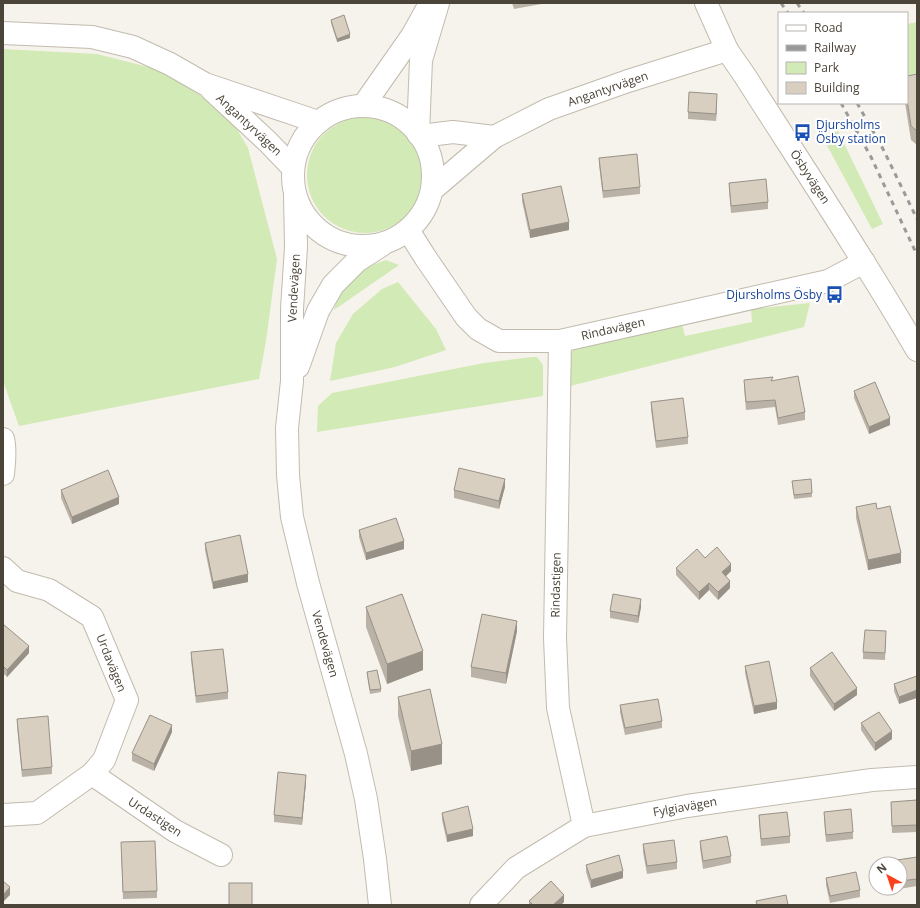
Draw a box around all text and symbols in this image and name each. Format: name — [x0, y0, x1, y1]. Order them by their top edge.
legend — [778, 12, 908, 104]
text: Road — [814, 19, 843, 36]
text: Railway — [814, 39, 857, 56]
text: Park — [814, 59, 840, 76]
street label: Angantyrvägen — [565, 67, 650, 110]
text: Building — [814, 79, 860, 96]
street label: Angantyrvägen — [213, 90, 286, 159]
place label: Djursholms Ösby station — [816, 116, 886, 147]
bus stop icon: Djursholms Ösby station — [793, 122, 813, 142]
street label: Ösbyvägen — [786, 146, 834, 207]
street label: Vendevägen — [283, 253, 304, 323]
bus stop icon: Djursholms Ösby — [825, 285, 845, 305]
place label: Djursholms Ösby — [726, 286, 823, 303]
street label: Rindavägen — [579, 313, 647, 344]
street label: Rindastigen — [546, 552, 565, 618]
street label: Vendevägen — [308, 609, 343, 679]
street label: Urdavägen — [92, 631, 131, 694]
street label: Urdastigen — [125, 793, 186, 840]
street label: Fylgiavägen — [652, 793, 718, 820]
north arrow — [868, 856, 908, 896]
text: N — [873, 859, 890, 877]

